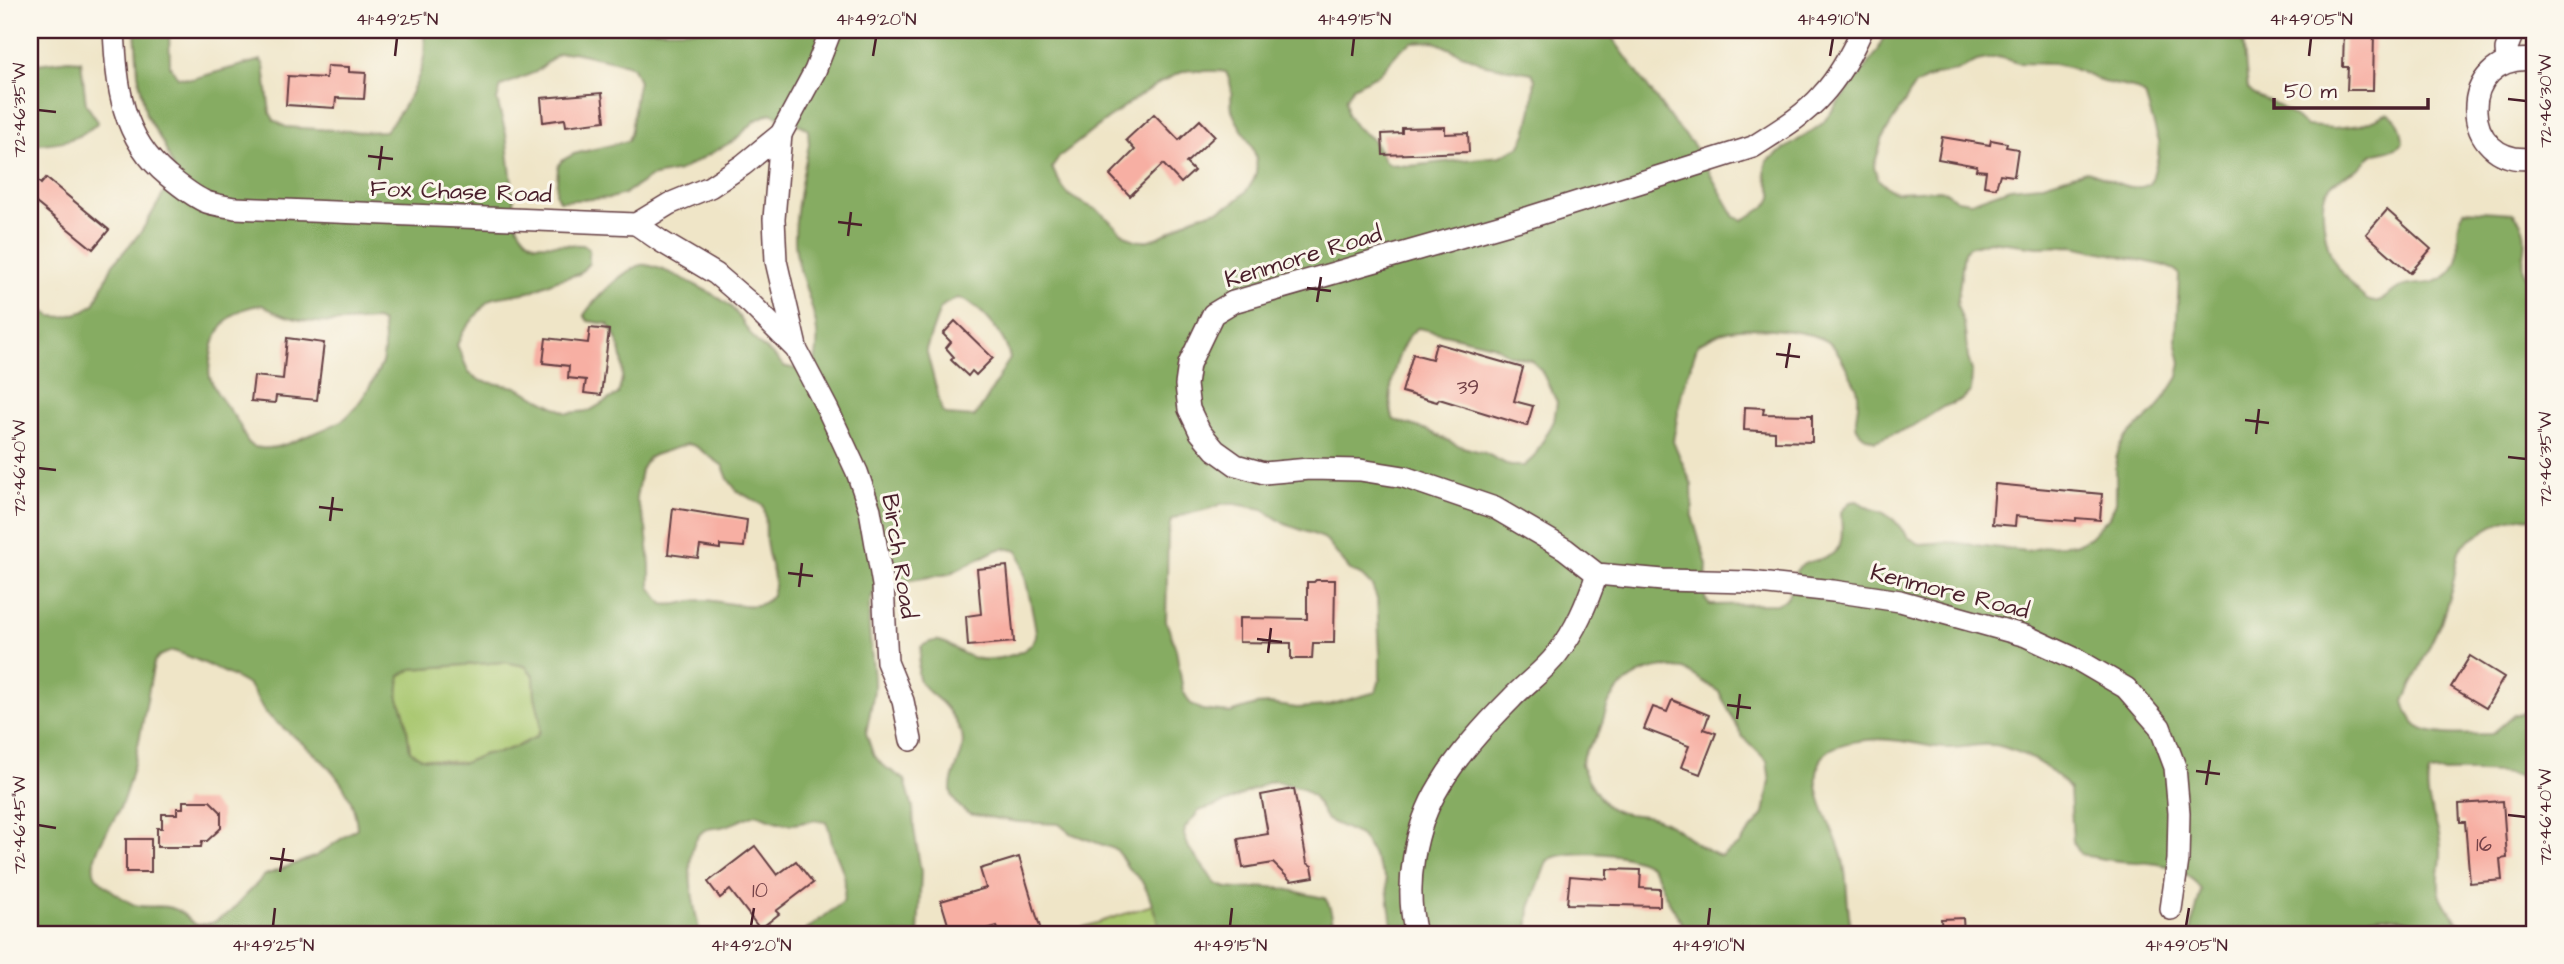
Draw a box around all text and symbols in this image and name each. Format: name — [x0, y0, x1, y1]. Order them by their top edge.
text: 41°49'25"N — [356, 7, 438, 32]
text: 41°49'20"N — [835, 7, 917, 32]
text: 41°49'15"N — [1317, 7, 1391, 32]
text: 41°49'10"N — [1796, 7, 1870, 32]
text: 41°49'05"N — [2269, 7, 2353, 32]
text: 72°46'30"W — [2533, 54, 2558, 148]
text: 72°46'35"W — [7, 62, 32, 157]
scale bar — [2274, 66, 2428, 110]
text: 50 m — [2284, 77, 2338, 106]
street label: Fox Chase Road — [369, 172, 552, 212]
street label: Kenmore Road — [1221, 217, 1386, 297]
house number: 39 — [1457, 373, 1479, 402]
text: 72°46'35"W — [2533, 411, 2558, 506]
text: 72°46'40"W — [7, 420, 32, 516]
street label: Birch Road — [872, 491, 926, 621]
street label: Kenmore Road — [1867, 556, 2033, 628]
text: 72°46'40"W — [2533, 769, 2558, 865]
text: 72°46'45"W — [7, 776, 32, 874]
house number: 16 — [2476, 830, 2492, 859]
house number: 10 — [752, 876, 768, 905]
text: 41°49'25"N — [232, 933, 314, 958]
text: 41°49'20"N — [710, 933, 792, 958]
text: 41°49'15"N — [1193, 933, 1267, 958]
text: 41°49'10"N — [1671, 933, 1745, 958]
text: 41°49'05"N — [2144, 933, 2228, 958]

